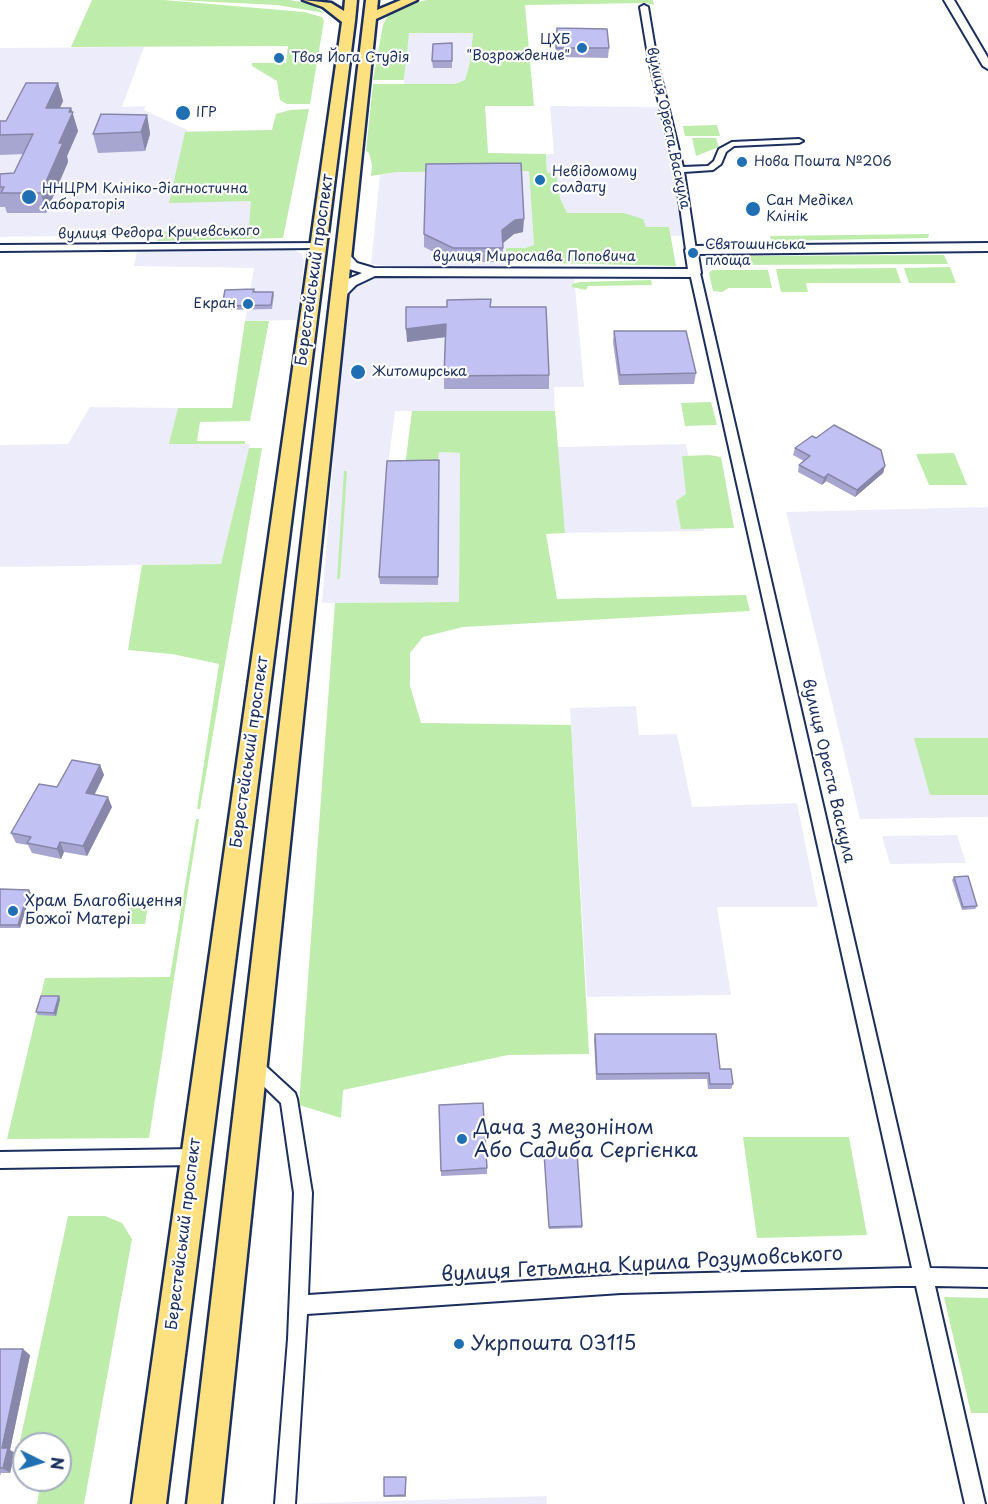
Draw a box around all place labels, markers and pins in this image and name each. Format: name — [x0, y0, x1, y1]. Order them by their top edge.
place label: ЦХБ "Возрождение" — [466, 32, 570, 64]
marker: ЦХБ "Возрождение" — [575, 41, 589, 55]
place label: Твоя Йога Студiя — [291, 50, 410, 66]
marker: Твоя Йога Студiя — [272, 51, 286, 65]
marker: ІГР — [174, 104, 192, 122]
place label: ІГР — [196, 105, 217, 121]
place label: Нова Пошта №206 — [754, 154, 892, 170]
marker: Нова Пошта №206 — [735, 155, 749, 169]
place label: Невідомому солдату — [552, 164, 637, 196]
marker: Невідомому солдату — [533, 173, 547, 187]
place label: ННЦРМ Клініко-діагностична лабораторія — [42, 181, 248, 214]
marker: ННЦРМ Клініко-діагностична лабораторія — [20, 188, 38, 206]
place label: Сан Медікел Клінік — [766, 193, 853, 226]
marker: Сан Медікел Клінік — [744, 200, 762, 218]
place label: Святошинська площа — [705, 237, 805, 270]
marker: Святошинська площа — [686, 246, 700, 260]
place label: Екран — [194, 296, 236, 312]
marker: Екран — [241, 297, 255, 311]
marker: Житомирська — [349, 363, 367, 381]
place label: Житомирська — [372, 364, 467, 380]
place label: Храм Благовіщення Божої Матері — [25, 892, 183, 930]
marker: Храм Благовіщення Божої Матері — [6, 904, 20, 918]
place label: Дача з мезоніном Або Садиба Сергієнка — [474, 1116, 698, 1163]
marker: Дача з мезоніном Або Садиба Сергієнка — [455, 1132, 469, 1146]
place label: Укрпошта 03115 — [471, 1332, 636, 1356]
marker: Укрпошта 03115 — [452, 1337, 466, 1351]

